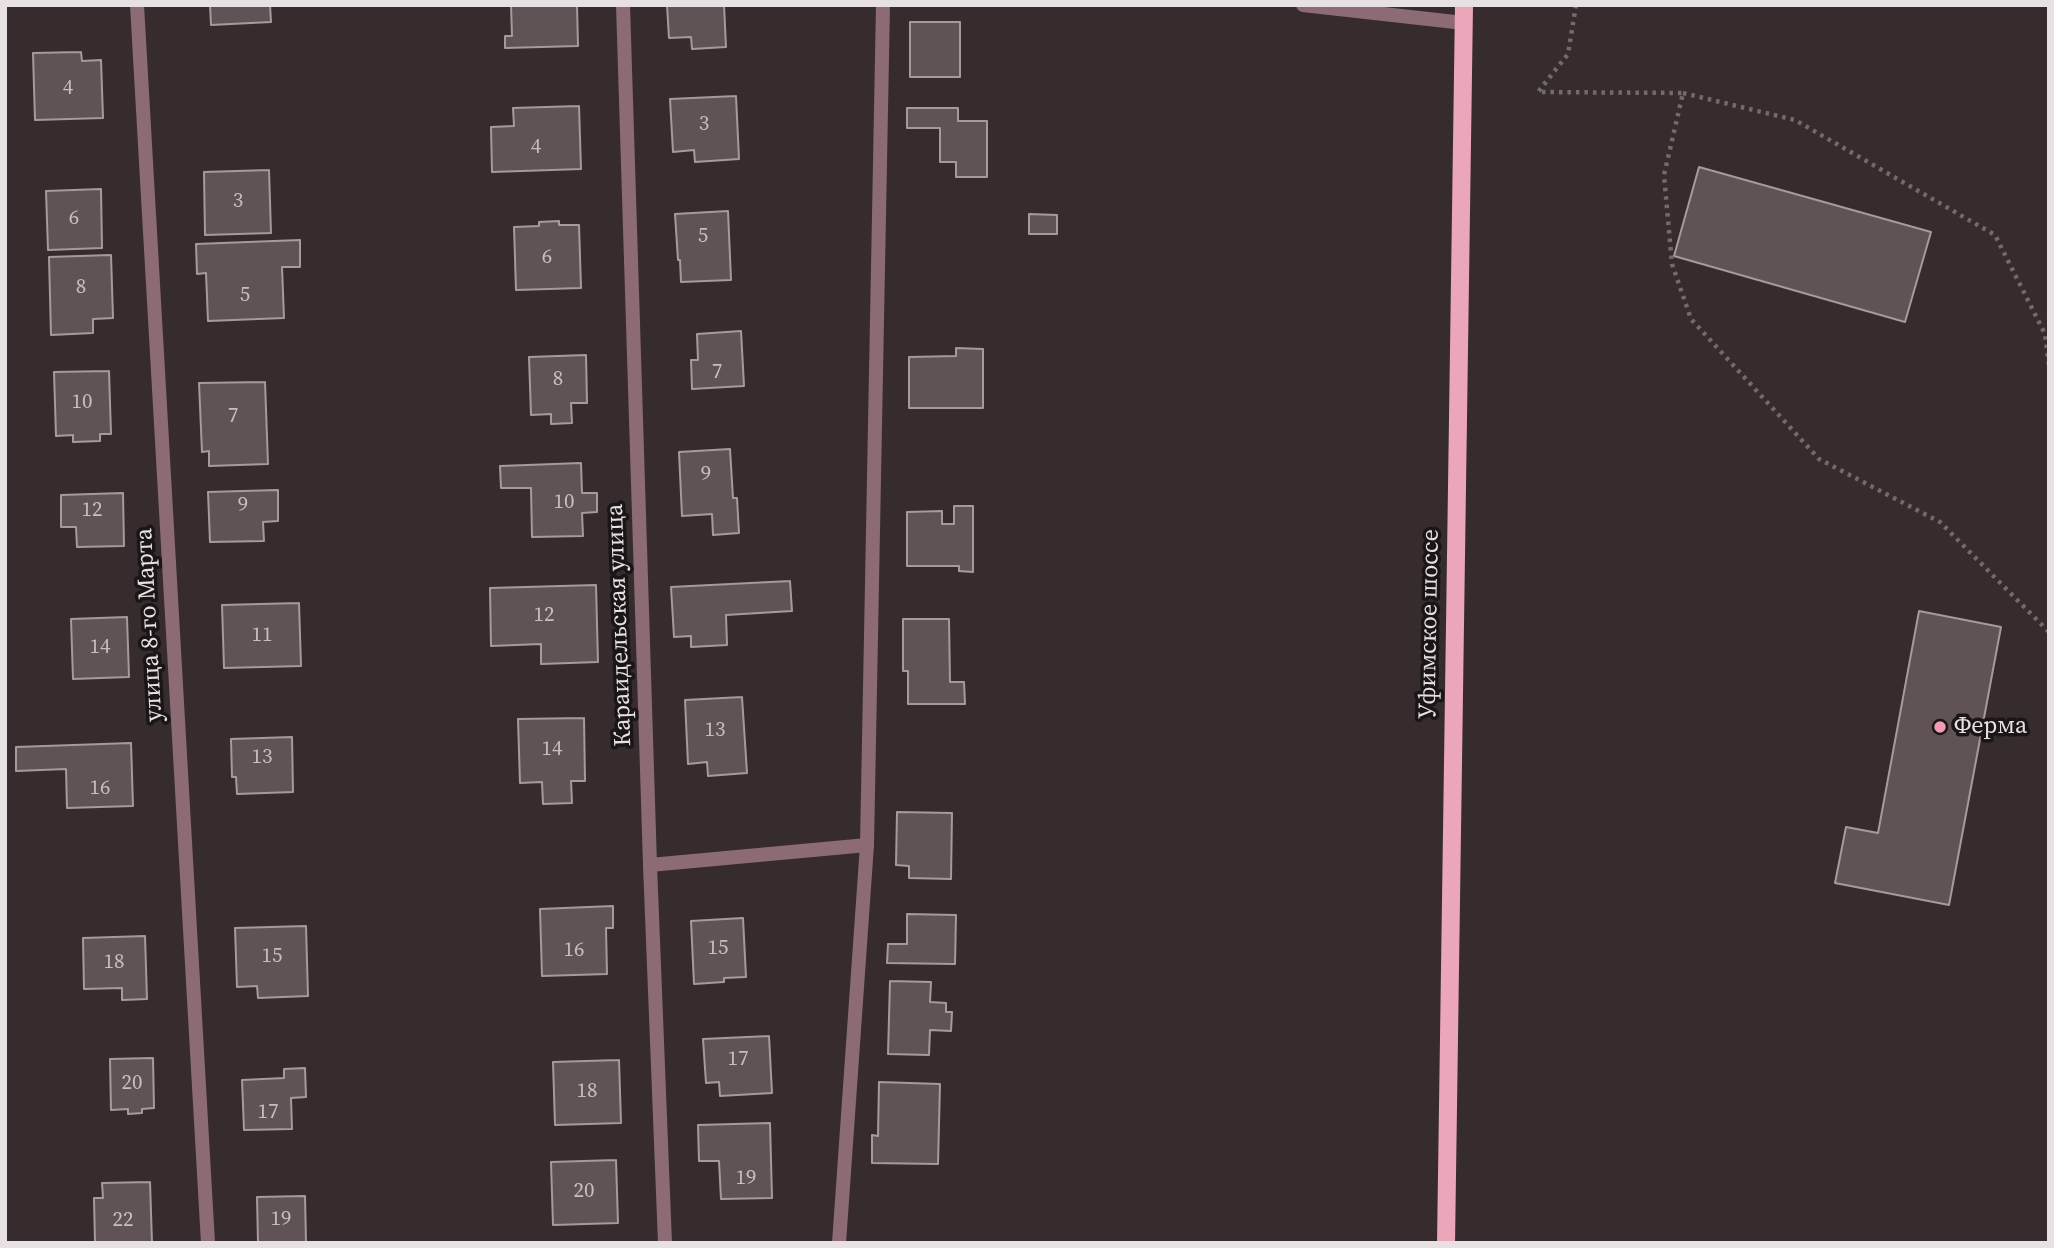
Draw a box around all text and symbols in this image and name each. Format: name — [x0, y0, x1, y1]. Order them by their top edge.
house number: 4 — [63, 76, 73, 102]
house number: 3 — [699, 112, 709, 138]
house number: 4 — [531, 135, 541, 161]
house number: 3 — [233, 189, 243, 215]
house number: 6 — [69, 206, 79, 232]
house number: 5 — [698, 224, 708, 250]
house number: 6 — [542, 245, 552, 271]
house number: 8 — [76, 275, 86, 301]
house number: 5 — [240, 283, 250, 309]
house number: 7 — [712, 360, 722, 386]
house number: 8 — [553, 367, 563, 393]
house number: 10 — [72, 390, 92, 416]
house number: 7 — [228, 404, 238, 430]
house number: 9 — [701, 462, 711, 488]
house number: 10 — [554, 490, 574, 516]
house number: 9 — [238, 493, 248, 519]
house number: 12 — [82, 498, 102, 524]
street label: Караидельская улица — [601, 503, 639, 747]
street label: улица 8-го Марта — [131, 527, 169, 723]
street label: Уфимское шоссе — [1414, 529, 1446, 719]
house number: 12 — [534, 603, 554, 629]
house number: 11 — [252, 623, 272, 649]
house number: 14 — [90, 635, 110, 661]
place label: Ферма — [1954, 713, 2027, 741]
house number: 13 — [705, 718, 725, 744]
marker: Ферма — [1932, 719, 1948, 735]
house number: 14 — [542, 737, 562, 763]
house number: 13 — [252, 745, 272, 771]
house number: 16 — [90, 776, 110, 802]
house number: 15 — [708, 936, 728, 962]
house number: 16 — [564, 938, 584, 964]
house number: 15 — [262, 944, 282, 970]
house number: 18 — [104, 950, 124, 976]
house number: 17 — [728, 1047, 748, 1073]
house number: 20 — [122, 1071, 142, 1097]
house number: 18 — [577, 1079, 597, 1105]
house number: 17 — [258, 1100, 278, 1126]
house number: 19 — [736, 1166, 756, 1192]
house number: 20 — [574, 1179, 594, 1205]
house number: 19 — [271, 1207, 291, 1233]
house number: 22 — [113, 1208, 133, 1234]

